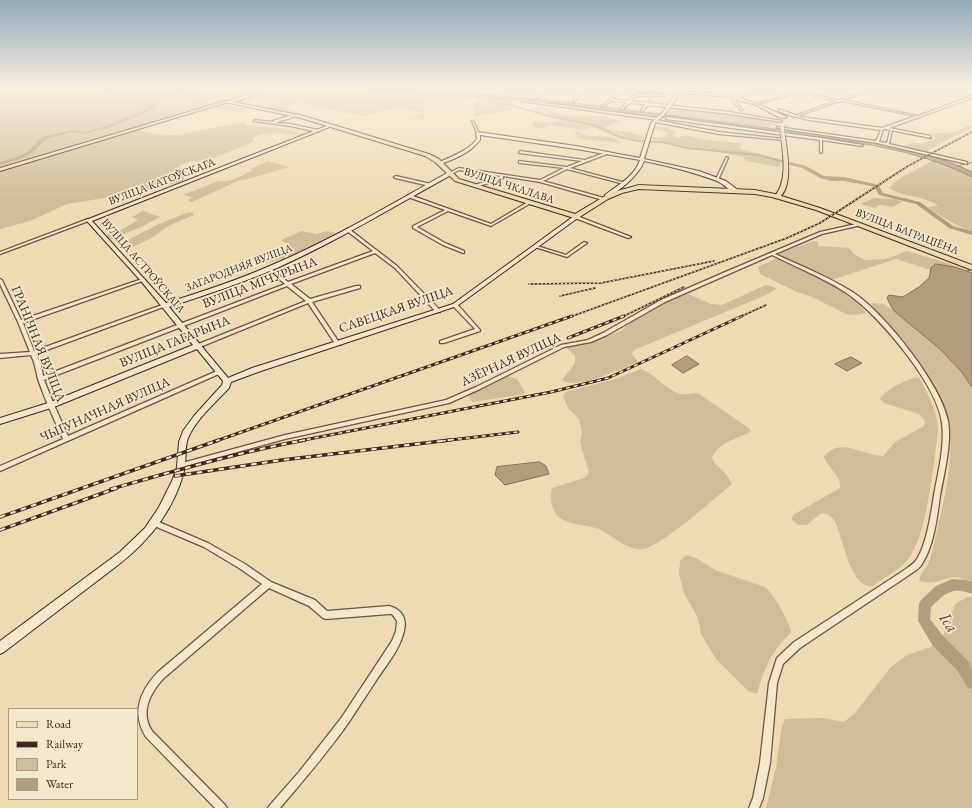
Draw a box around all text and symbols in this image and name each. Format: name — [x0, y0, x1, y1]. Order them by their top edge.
street label: ВУЛІЦА КАТОЎСКАГА — [107, 156, 217, 208]
street label: ВУЛІЦА ЧКАЛАВА — [462, 165, 556, 207]
street label: ВУЛІЦА БАГРАЦІЁНА — [853, 206, 961, 258]
street label: ВУЛІЦА АСТРОЎСКАГА — [98, 216, 188, 316]
street label: ЗАГАРОДНЯЯ ВУЛІЦА — [184, 241, 294, 295]
street label: ВУЛІЦА МІЧУРЫНА — [201, 254, 319, 312]
street label: САВЕЦКАЯ ВУЛІЦА — [337, 283, 455, 337]
street label: ГРАНІЧНАЯ ВУЛІЦА — [8, 284, 68, 404]
street label: ВУЛІЦА ГАГАРЫНА — [118, 313, 232, 371]
street label: АЗЁРНАЯ ВУЛІЦА — [459, 330, 563, 390]
street label: ЧЫГУНАЧНАЯ ВУЛІЦА — [38, 374, 172, 446]
water label: Іса — [934, 609, 962, 637]
legend — [8, 708, 138, 800]
text: Road — [46, 716, 71, 732]
text: Railway — [46, 736, 83, 752]
text: Park — [46, 756, 66, 772]
text: Water — [46, 776, 73, 792]

